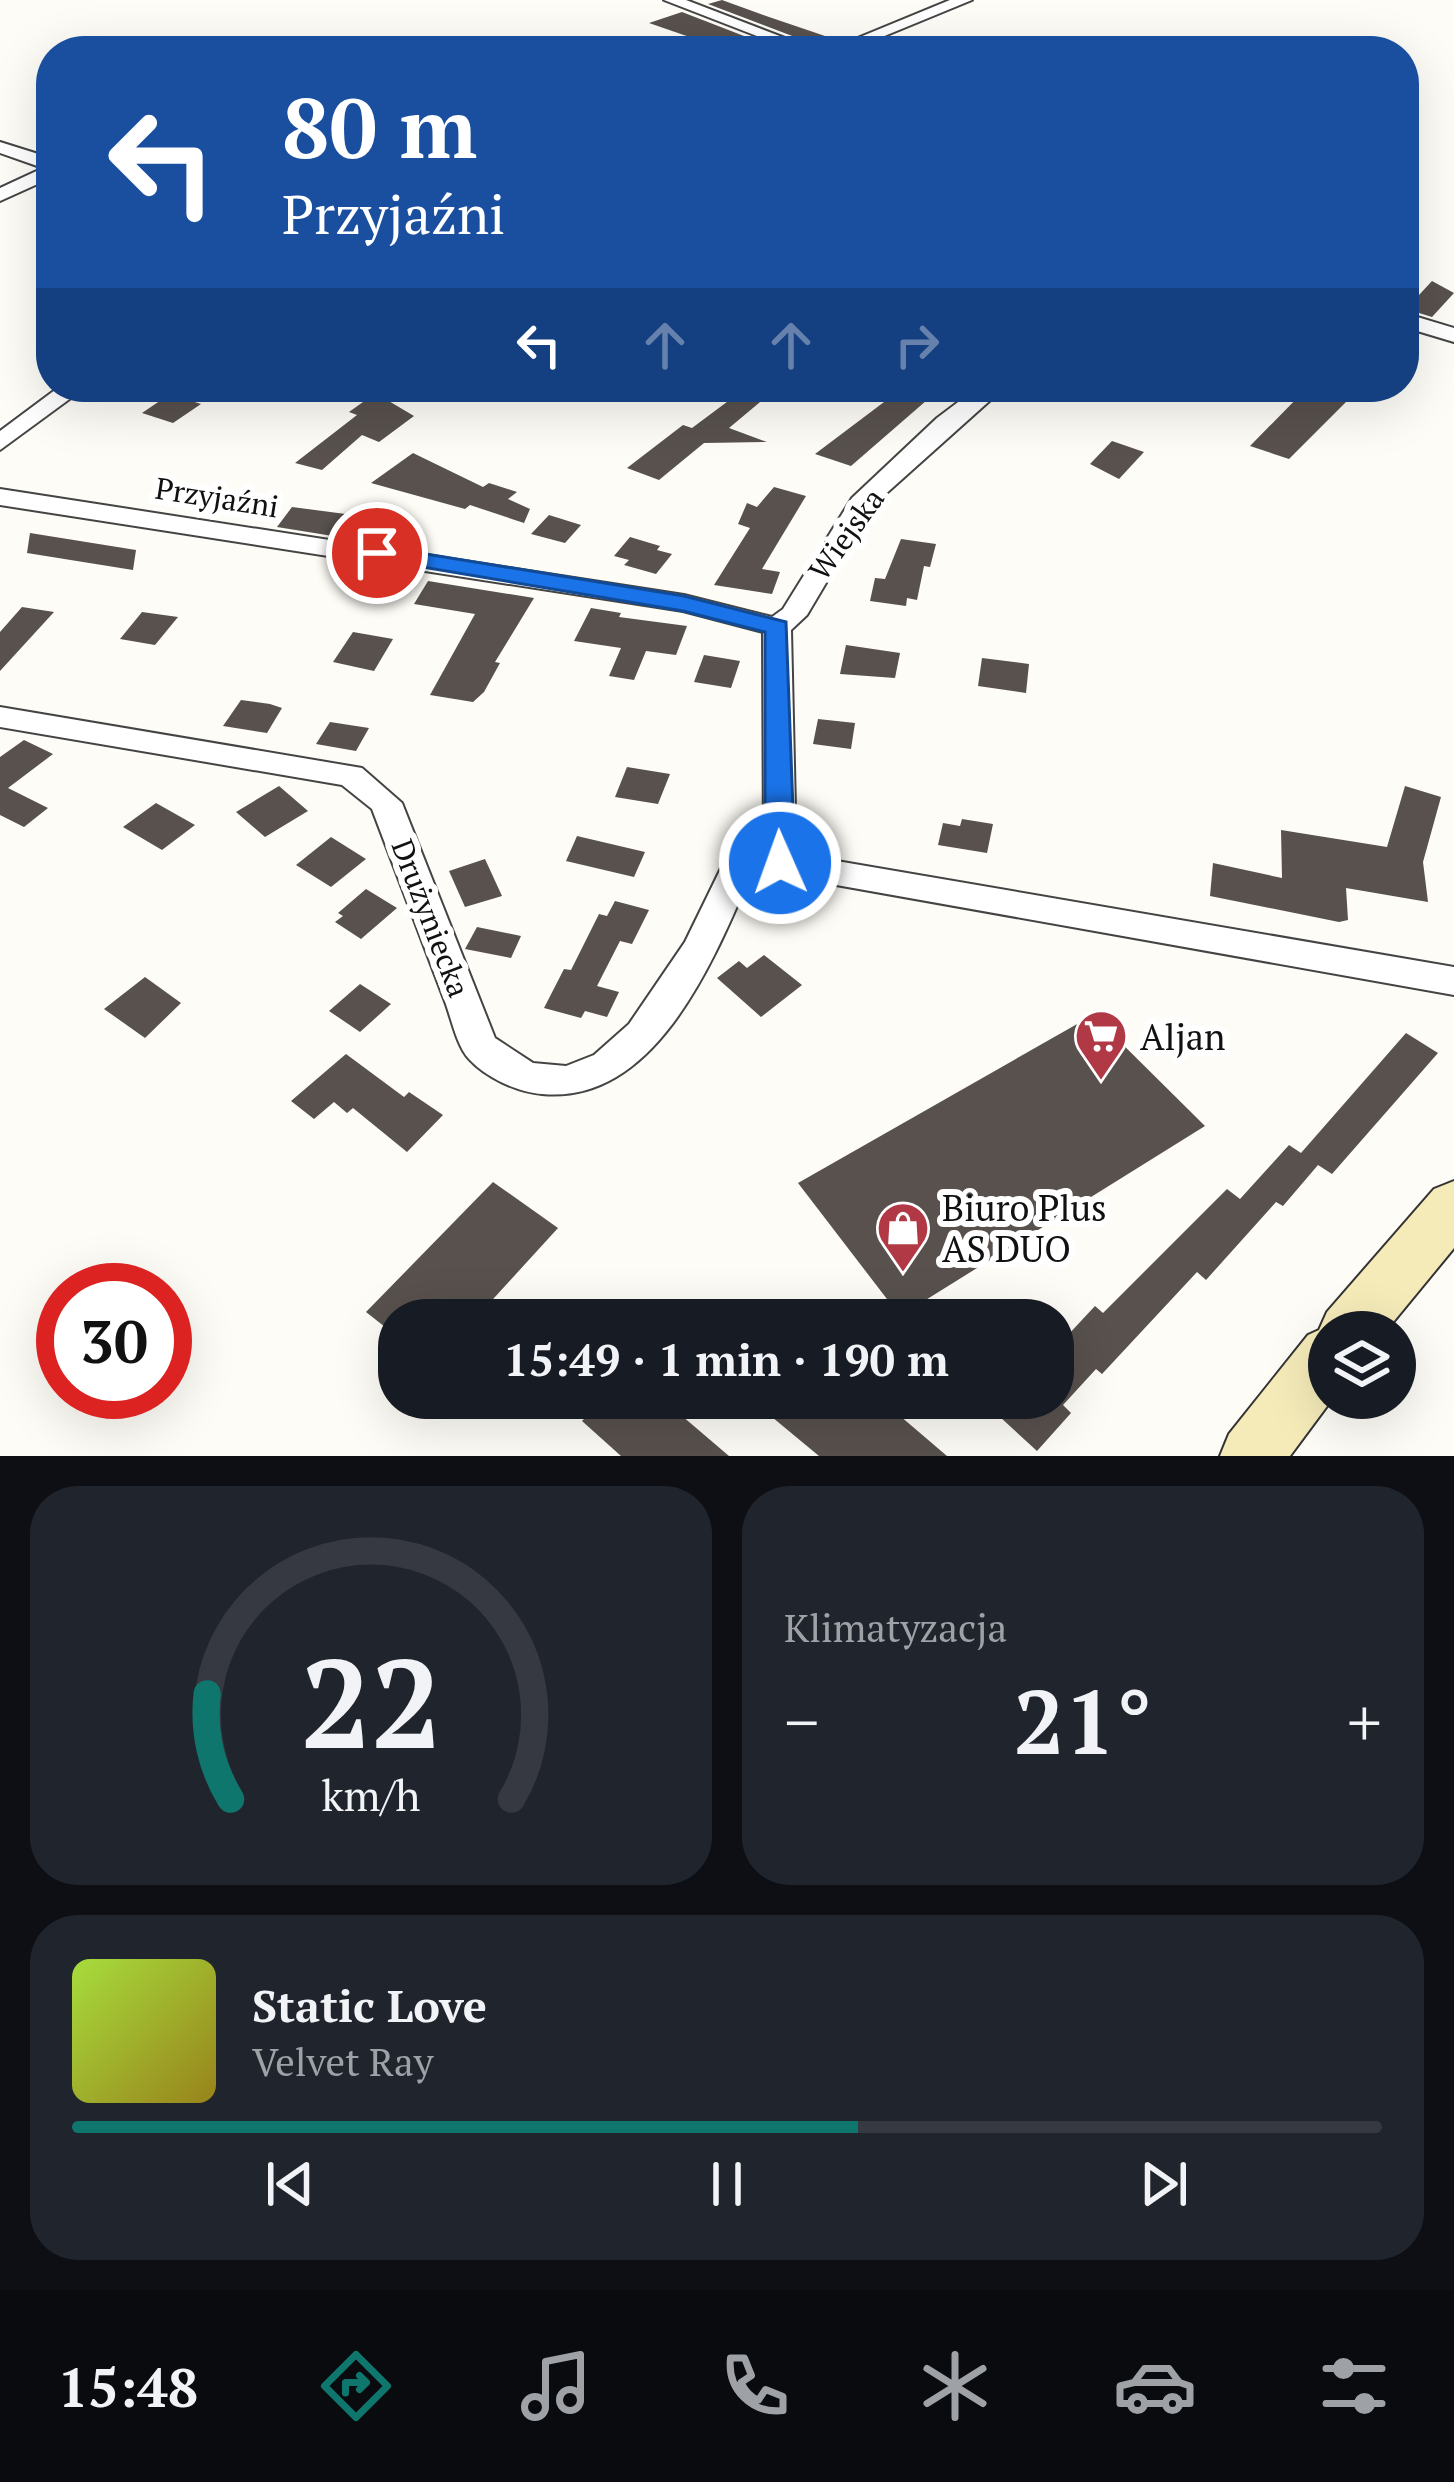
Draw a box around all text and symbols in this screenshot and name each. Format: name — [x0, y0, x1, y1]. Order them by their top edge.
text: 80 m — [282, 71, 477, 182]
icon: left — [84, 84, 240, 240]
text: Przyjaźni — [282, 178, 505, 249]
icon: left — [506, 312, 572, 378]
icon: ahead — [632, 312, 698, 378]
icon: ahead — [758, 312, 824, 378]
icon: right — [884, 312, 950, 378]
street label: Przyjaźni — [153, 468, 281, 526]
street label: Wiejska — [799, 480, 893, 588]
pin — [326, 502, 428, 604]
icon: arrive — [344, 520, 410, 586]
position arrow — [717, 800, 843, 926]
street label: Drużyniecka — [383, 833, 479, 1003]
supermarket icon: Aljan — [1073, 1008, 1129, 1082]
place label: Aljan — [1140, 1013, 1225, 1060]
place label: Biuro Plus AS DUO — [942, 1184, 1107, 1272]
shop icon: Biuro Plus AS DUO — [875, 1200, 931, 1274]
speed limit sign: 30 — [36, 1263, 192, 1419]
map controls — [1308, 1311, 1416, 1419]
button: layers — [1308, 1311, 1416, 1419]
text: 15:49 · 1 min · 190 m — [503, 1329, 949, 1389]
text: Klimatyzacja — [784, 1601, 1007, 1653]
text: 22 — [300, 1618, 442, 1784]
text: 21° — [1014, 1660, 1152, 1780]
text: − — [784, 1677, 819, 1765]
text: + — [1347, 1677, 1382, 1765]
text: km/h — [321, 1765, 421, 1822]
text: Static Love — [252, 1975, 487, 2035]
text: Velvet Ray — [252, 2035, 433, 2087]
icon: previous — [257, 2151, 323, 2217]
icon: pause — [694, 2151, 760, 2217]
icon: next — [1131, 2151, 1197, 2217]
icon: directions — [314, 2344, 398, 2428]
icon: music — [514, 2344, 598, 2428]
icon: phone — [713, 2344, 797, 2428]
icon: climate — [913, 2344, 997, 2428]
icon: car — [1113, 2344, 1197, 2428]
icon: filters — [1312, 2344, 1396, 2428]
text: 15:48 — [58, 2351, 198, 2422]

